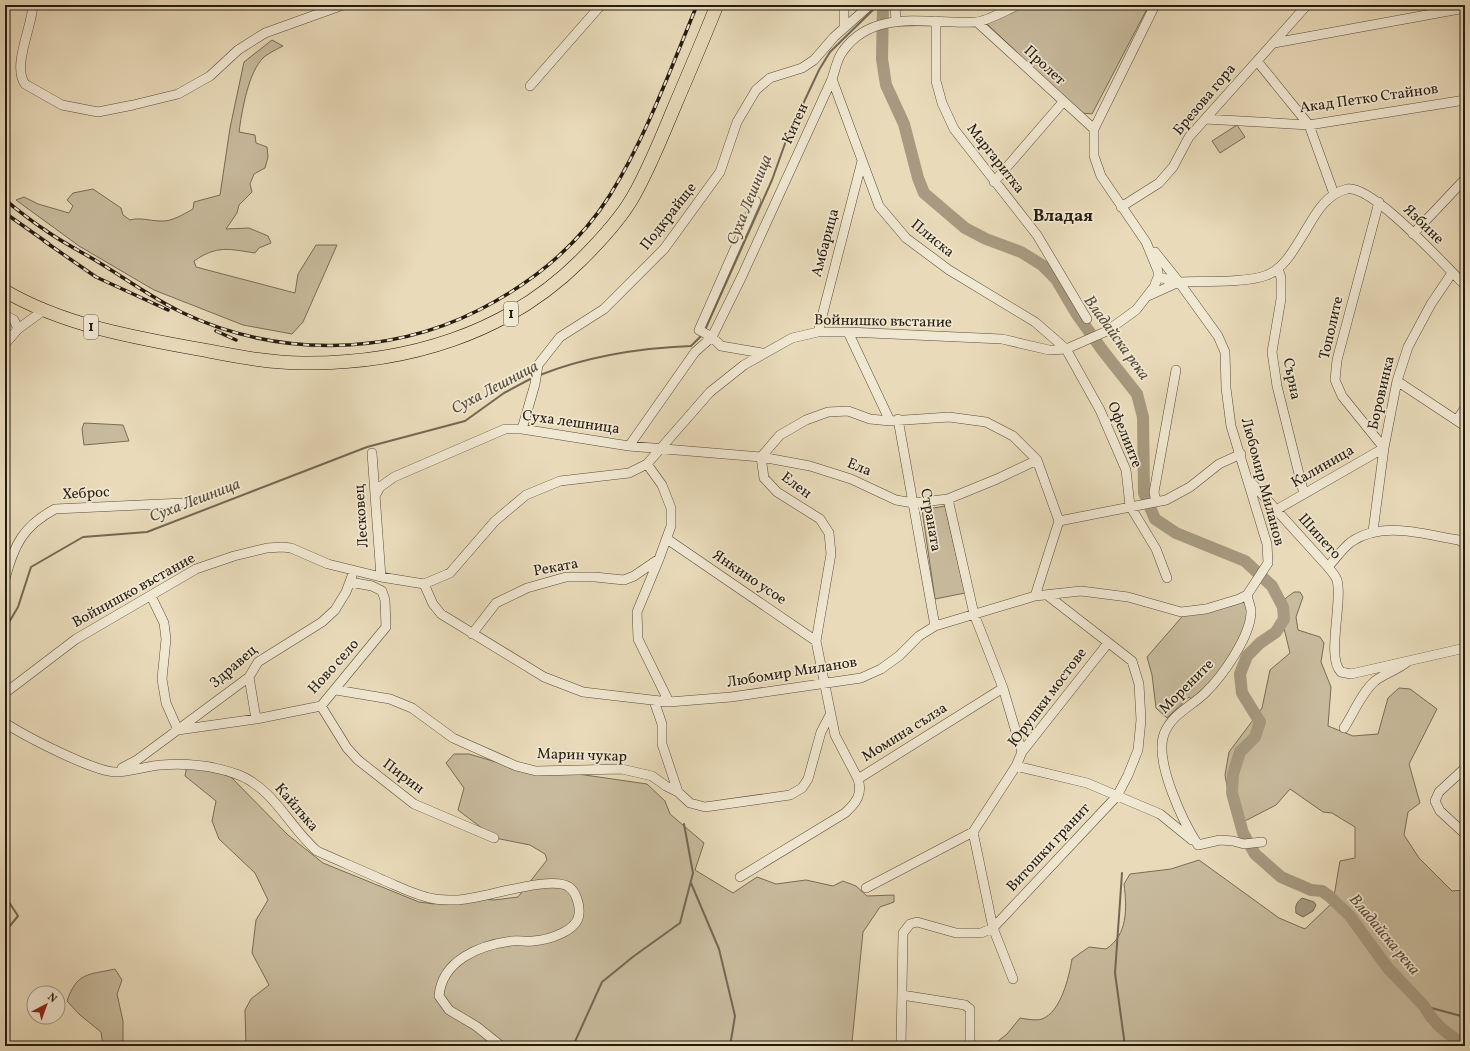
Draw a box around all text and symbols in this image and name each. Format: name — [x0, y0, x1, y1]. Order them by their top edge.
street label: Пролет — [1018, 41, 1070, 91]
street label: Брезова гора — [1169, 60, 1241, 140]
street label: Акад Петко Стайнов — [1298, 79, 1440, 119]
street label: Китен — [778, 100, 814, 148]
street label: Маргаритка — [961, 120, 1029, 198]
water label: Суха Лешница — [722, 151, 778, 248]
street label: Подкрайще — [636, 179, 702, 255]
street label: Язбине — [1398, 200, 1448, 250]
district label: Владая — [1033, 205, 1093, 228]
street label: Амбарица — [807, 206, 845, 280]
street label: Плиска — [906, 215, 958, 263]
water label: Владайска река — [1078, 291, 1155, 385]
street label: Тополите — [1315, 294, 1349, 362]
road number: 1 — [504, 302, 518, 326]
street label: Войнишко въстание — [814, 310, 952, 334]
road number: 1 — [84, 315, 98, 339]
street label: Боровинка — [1363, 354, 1401, 432]
water label: Суха Лешница — [448, 356, 543, 420]
street label: Сърна — [1277, 356, 1305, 402]
street label: Офелиите — [1101, 399, 1147, 471]
street label: Суха лешница — [521, 406, 621, 440]
street label: Любомир Миланов — [1235, 416, 1289, 548]
street label: Калиница — [1287, 440, 1359, 494]
street label: Ела — [844, 454, 874, 482]
street label: Елен — [776, 468, 816, 504]
water label: Суха Лешница — [146, 473, 244, 528]
street label: Хеброс — [62, 482, 111, 506]
street label: Лесковец — [349, 483, 375, 549]
street label: Страната — [914, 487, 946, 553]
street label: Шипето — [1293, 509, 1345, 565]
street label: Янкино усое — [708, 545, 790, 611]
street label: Войнишко въстание — [69, 548, 199, 634]
street label: Реката — [532, 554, 580, 582]
street label: Ново село — [303, 635, 365, 699]
street label: Здравец — [206, 640, 263, 694]
street label: Юрушки мостове — [1004, 644, 1092, 752]
street label: Любомир Миланов — [725, 652, 859, 694]
street label: Морените — [1155, 655, 1219, 719]
street label: Момина сълза — [858, 698, 952, 768]
street label: Марин чукар — [537, 744, 627, 768]
street label: Пирин — [378, 754, 428, 800]
street label: Кайлъка — [269, 779, 323, 837]
street label: Витошки гранит — [1002, 799, 1096, 897]
water label: Владайска река — [1343, 890, 1425, 981]
north arrow — [26, 985, 66, 1025]
text: N — [44, 990, 60, 1007]

